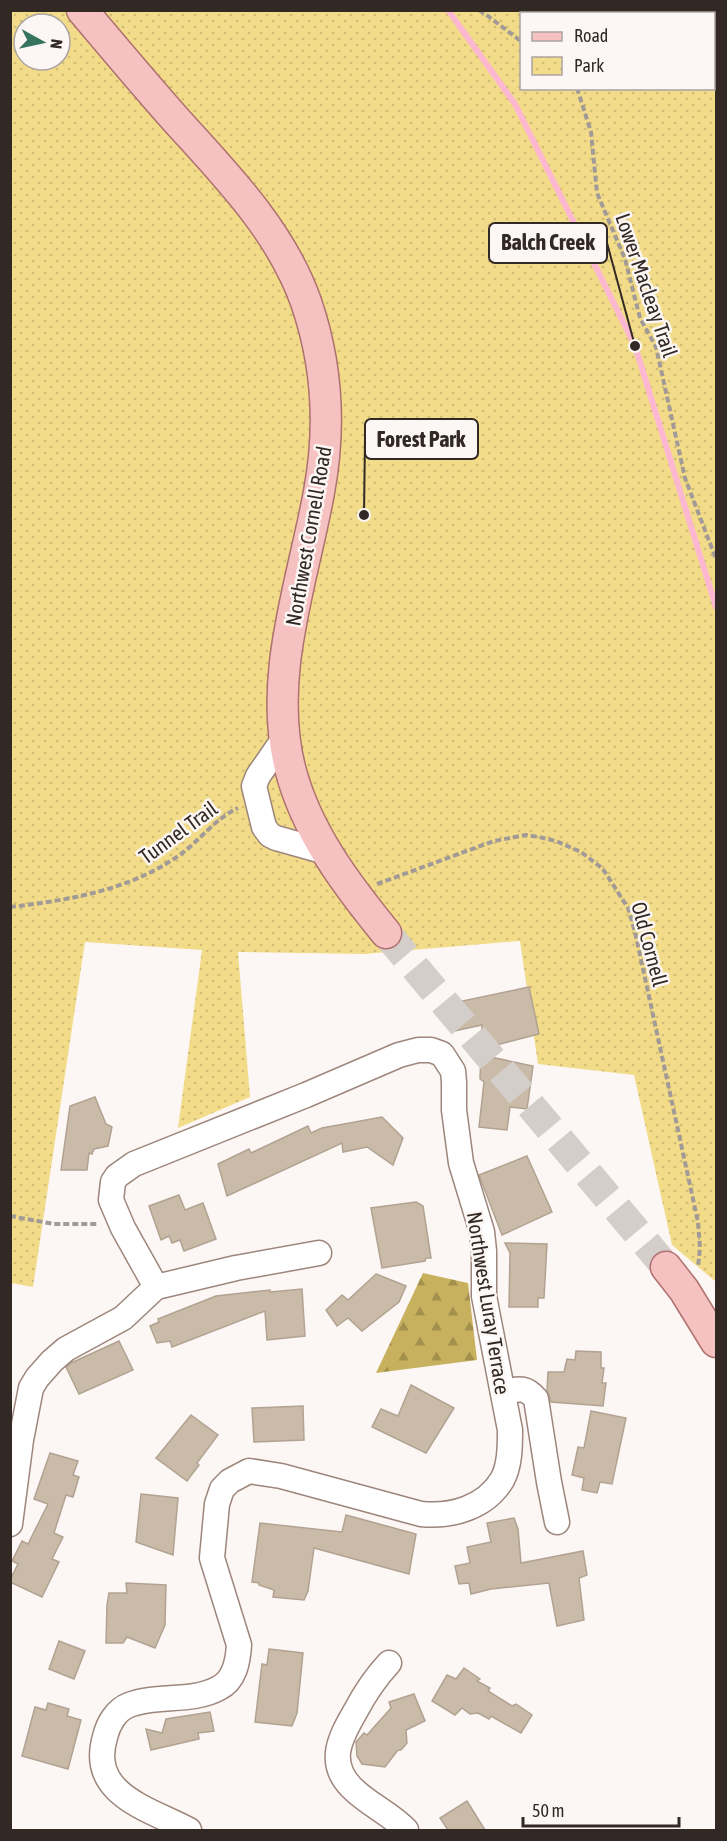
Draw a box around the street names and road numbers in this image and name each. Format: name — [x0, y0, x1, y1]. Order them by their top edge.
street label: Lower Macleay Trail — [611, 210, 683, 360]
street label: Northwest Cornell Road — [280, 444, 336, 628]
street label: Tunnel Trail — [134, 795, 222, 868]
street label: Old Cornell — [627, 899, 673, 989]
street label: Northwest Luray Terrace — [463, 1210, 515, 1396]

